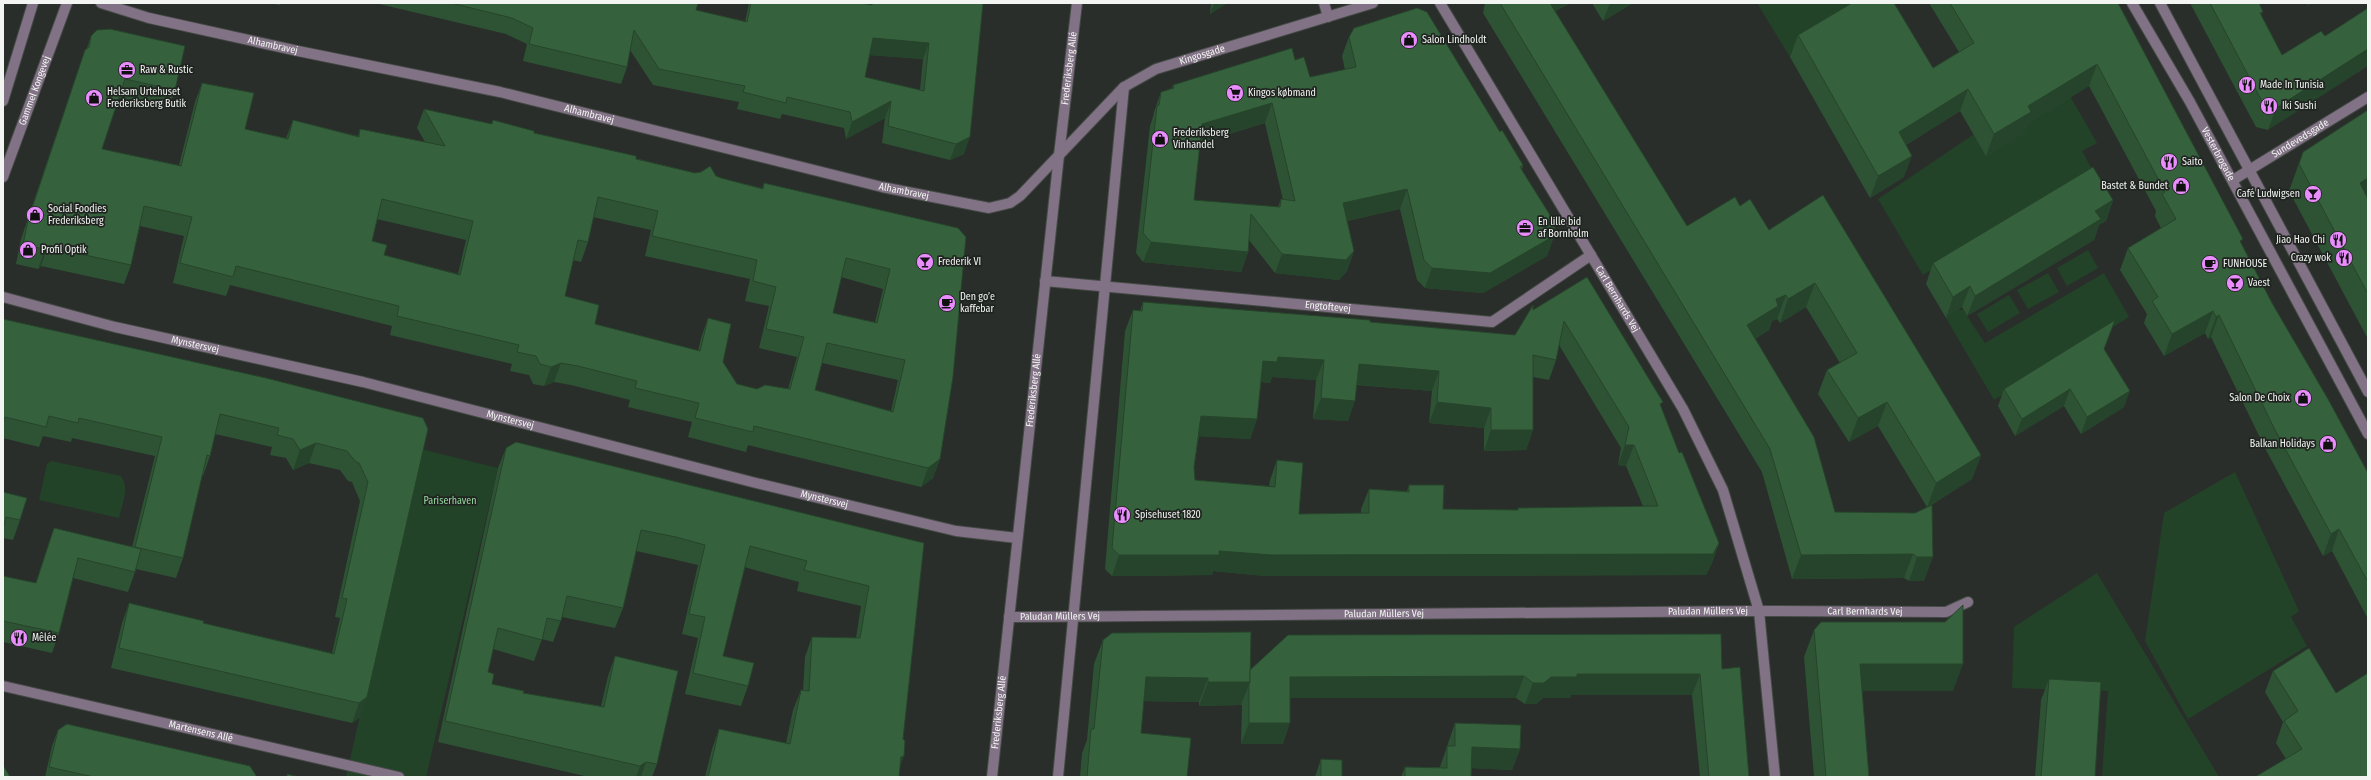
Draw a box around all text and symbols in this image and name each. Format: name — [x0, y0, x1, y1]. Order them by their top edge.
shop icon: Salon Lindholdt — [1399, 30, 1419, 50]
street label: Frederiksberg Allé — [1059, 31, 1080, 105]
street label: Alhambravej — [247, 34, 299, 57]
place label: Salon Lindholdt — [1422, 34, 1487, 46]
street label: Kingosgade — [1178, 42, 1226, 68]
street label: Gammel Kongevej — [17, 54, 53, 127]
office icon: Raw & Rustic — [117, 60, 137, 80]
place label: Raw & Rustic — [140, 64, 194, 76]
restaurant icon: Made In Tunisia — [2237, 75, 2257, 95]
place label: Made In Tunisia — [2260, 79, 2324, 91]
supermarket icon: Kingos købmand — [1225, 83, 1245, 103]
place label: Helsam Urtehuset Frederiksberg Butik — [107, 86, 187, 110]
place label: Kingos købmand — [1248, 87, 1316, 99]
shop icon: Helsam Urtehuset Frederiksberg Butik — [84, 88, 104, 108]
restaurant icon: Iki Sushi — [2259, 96, 2279, 116]
place label: Iki Sushi — [2282, 100, 2316, 112]
street label: Alhambravej — [563, 102, 615, 126]
street label: Sundevedsgade — [2270, 117, 2331, 161]
street label: Vesterbrogade — [2199, 125, 2237, 183]
place label: Frederiksberg Vinhandel — [1173, 127, 1229, 151]
shop icon: Frederiksberg Vinhandel — [1150, 129, 1170, 149]
restaurant icon: Saito — [2159, 152, 2179, 172]
place label: Saito — [2182, 156, 2203, 168]
shop icon: Bastet & Bundet — [2171, 176, 2191, 196]
street label: Alhambravej — [878, 180, 930, 202]
place label: Bastet & Bundet — [2101, 180, 2169, 192]
bar icon: Café Ludwigsen — [2303, 184, 2323, 204]
place label: Café Ludwigsen — [2237, 188, 2300, 200]
place label: Social Foodies Frederiksberg — [48, 203, 106, 227]
shop icon: Social Foodies Frederiksberg — [25, 205, 45, 225]
place label: En lille bid af Bornholm — [1538, 216, 1589, 240]
office icon: En lille bid af Bornholm — [1515, 218, 1535, 238]
restaurant icon: Jiao Hao Chi — [2328, 230, 2348, 250]
place label: Jiao Hao Chi — [2276, 234, 2325, 246]
shop icon: Profil Optik — [18, 240, 38, 260]
place label: Profil Optik — [41, 244, 87, 256]
restaurant icon: Crazy wok — [2334, 248, 2354, 268]
bar icon: Frederik VI — [915, 252, 935, 272]
place label: Crazy wok — [2291, 252, 2331, 264]
cafe icon: FUNHOUSE — [2200, 254, 2220, 274]
place label: Frederik VI — [938, 256, 981, 268]
place label: FUNHOUSE — [2223, 258, 2267, 270]
street label: Carl Bernhards Vej — [1593, 264, 1642, 334]
bar icon: Vaest — [2225, 273, 2245, 293]
place label: Vaest — [2248, 277, 2271, 289]
place label: Den go’e kaffebar — [960, 291, 995, 315]
cafe icon: Den go’e kaffebar — [937, 293, 957, 313]
street label: Engtoftevej — [1304, 299, 1351, 315]
street label: Mynstersvej — [170, 334, 220, 356]
street label: Frederiksberg Allé — [1024, 353, 1044, 427]
shop icon: Salon De Choix — [2293, 388, 2313, 408]
place label: Salon De Choix — [2229, 392, 2291, 404]
street label: Mynstersvej — [485, 408, 535, 432]
shop icon: Balkan Holidays — [2318, 434, 2338, 454]
place label: Balkan Holidays — [2250, 438, 2315, 450]
street label: Mynstersvej — [799, 488, 849, 511]
park label: Pariserhaven — [424, 495, 476, 507]
restaurant icon: Spisehuset 1820 — [1112, 505, 1132, 525]
place label: Spisehuset 1820 — [1135, 509, 1201, 521]
street label: Paludan Müllers Vej — [1668, 605, 1748, 618]
street label: Carl Bernhards Vej — [1827, 605, 1903, 618]
street label: Paludan Müllers Vej — [1344, 608, 1424, 620]
street label: Paludan Müllers Vej — [1020, 610, 1100, 623]
restaurant icon: Mêlée — [9, 628, 29, 648]
place label: Mêlée — [32, 632, 57, 644]
street label: Frederiksberg Allé — [989, 675, 1009, 750]
street label: Martensens Allé — [168, 718, 234, 745]

